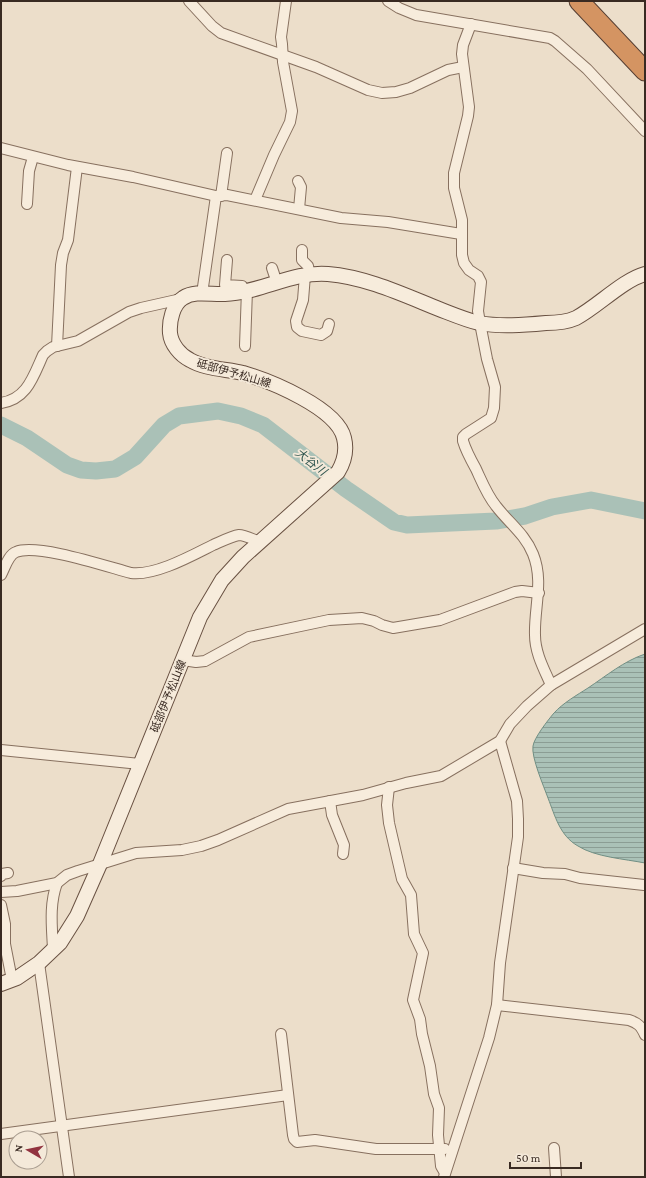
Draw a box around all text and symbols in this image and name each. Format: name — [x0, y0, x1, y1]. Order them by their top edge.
street label: 砥部伊予松山線 — [195, 357, 273, 389]
water label: 大谷川 — [293, 445, 331, 480]
street label: 砥部伊予松山線 — [148, 658, 188, 734]
north arrow — [8, 1130, 48, 1170]
text: N — [12, 1143, 25, 1153]
scale bar — [510, 1144, 581, 1170]
text: 50 m — [516, 1151, 541, 1165]

